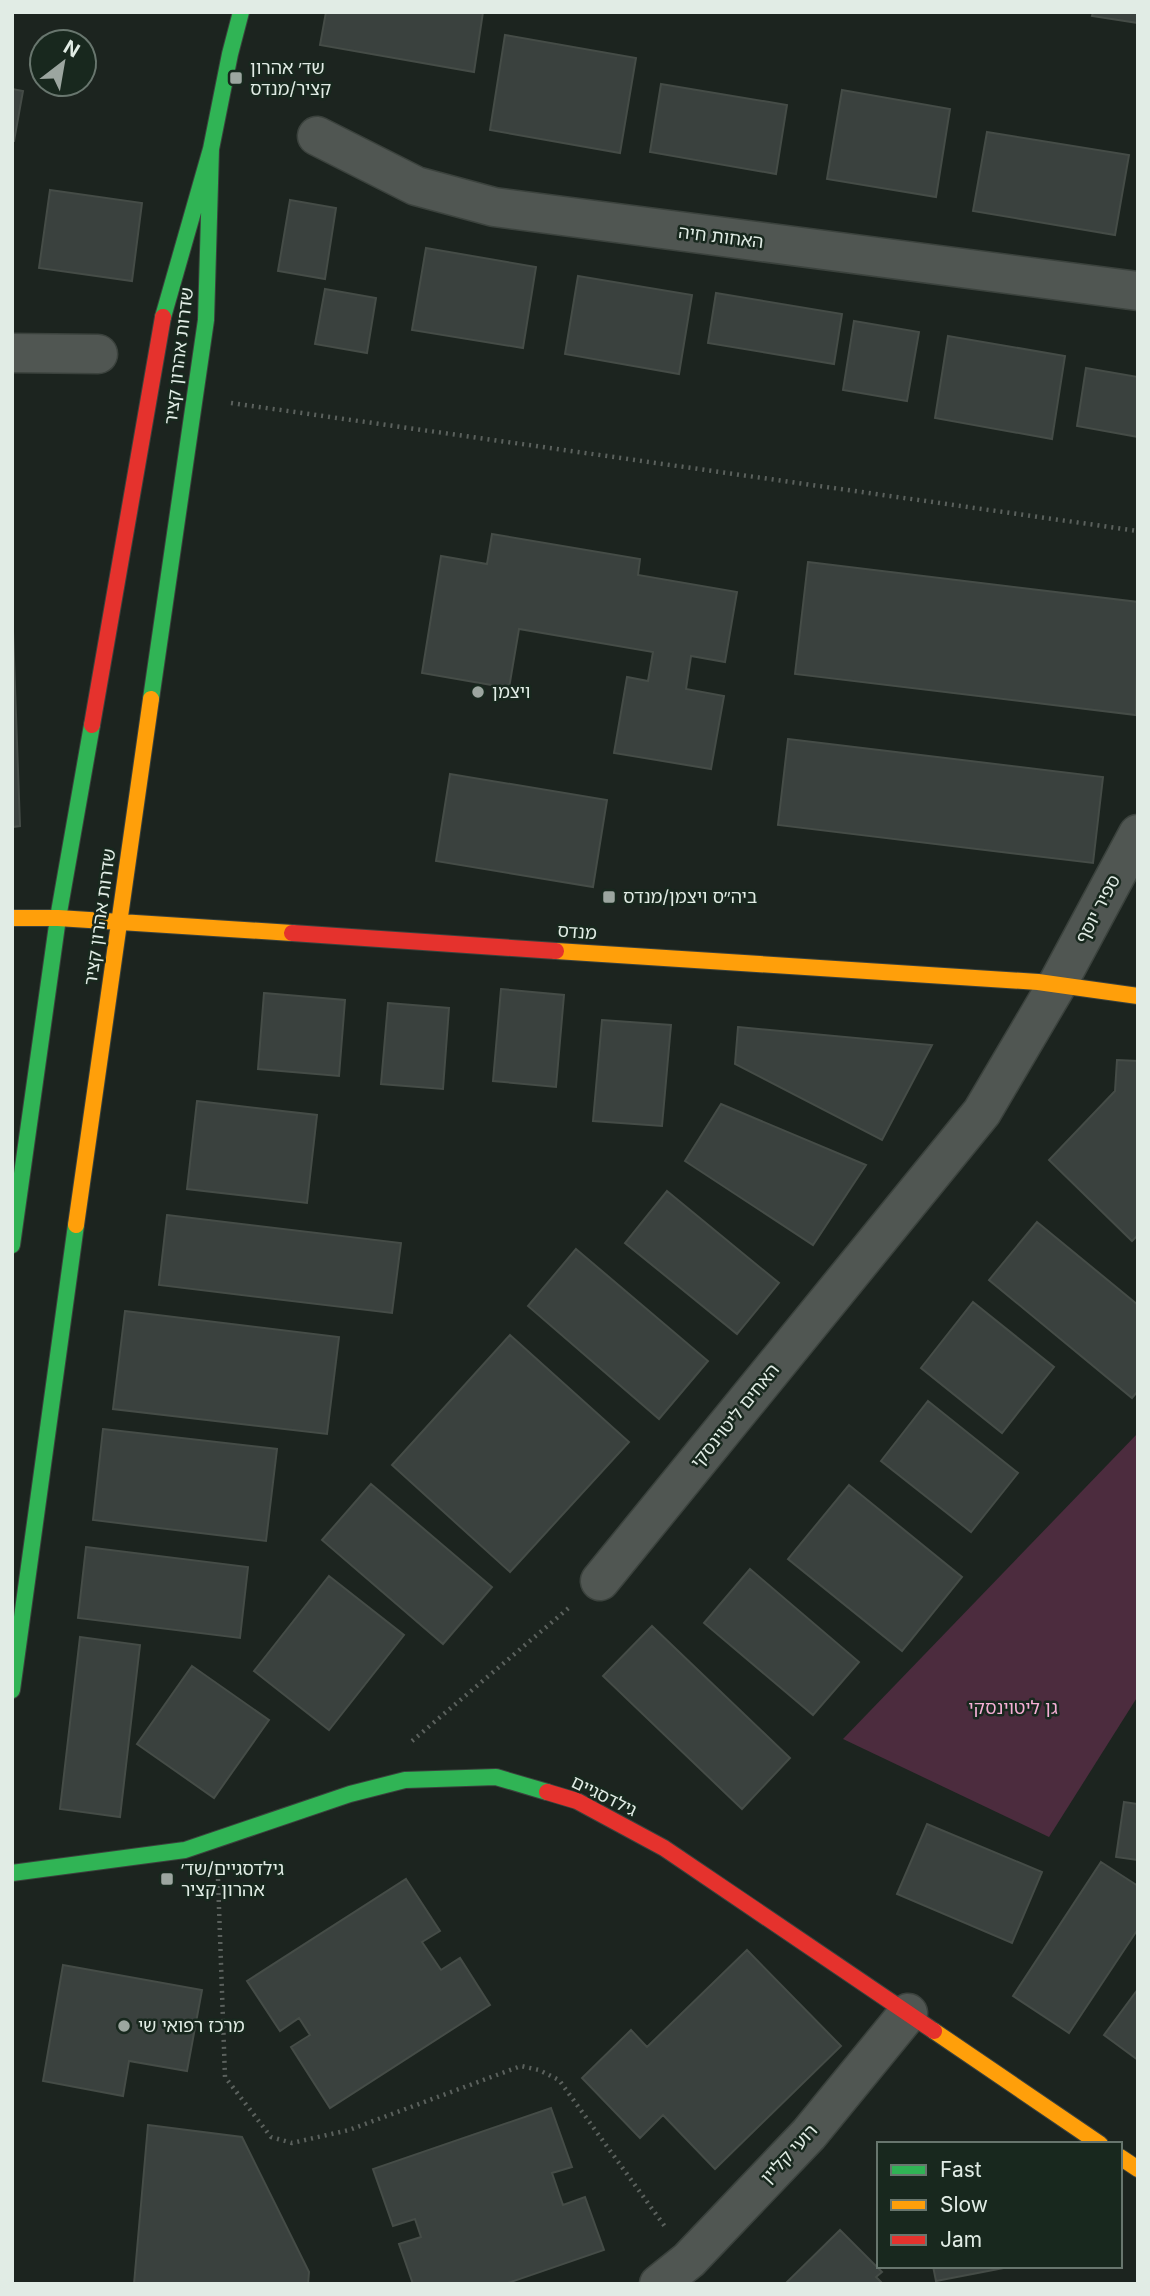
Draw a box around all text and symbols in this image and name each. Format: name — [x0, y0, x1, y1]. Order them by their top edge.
north arrow — [28, 28, 98, 98]
text: N — [59, 35, 84, 62]
place label: שד׳ אהרון קציר/מנדס — [250, 57, 331, 99]
marker: שד׳ אהרון קציר/מנדס — [228, 70, 244, 86]
street label: האחות חיה — [677, 221, 765, 252]
street label: שדרות אהרון קציר — [160, 286, 197, 426]
place label: ויצמן — [492, 681, 531, 702]
marker: ויצמן — [470, 684, 486, 700]
street label: שדרות אהרון קציר — [79, 847, 120, 987]
street label: ספיר יוסף — [1071, 871, 1124, 947]
place label: ביה״ס ויצמן/מנדס — [623, 886, 757, 907]
marker: ביה״ס ויצמן/מנדס — [601, 889, 617, 905]
street label: מנדס — [557, 920, 598, 943]
street label: האחים ליטוינסקי — [686, 1359, 783, 1472]
park label: גן ליטוינסקי — [968, 1697, 1058, 1718]
street label: גילדסגיים — [568, 1771, 641, 1820]
place label: גילדסגיים/שד׳ אהרון קציר — [181, 1858, 284, 1900]
marker: גילדסגיים/שד׳ אהרון קציר — [159, 1871, 175, 1887]
place label: מרכז רפואי שי — [138, 2015, 245, 2036]
marker: מרכז רפואי שי — [116, 2018, 132, 2034]
street label: רועי קליין — [756, 2120, 821, 2188]
legend — [877, 2142, 1122, 2268]
text: Fast — [940, 2157, 982, 2182]
text: Slow — [940, 2192, 988, 2217]
text: Jam — [940, 2227, 982, 2252]

